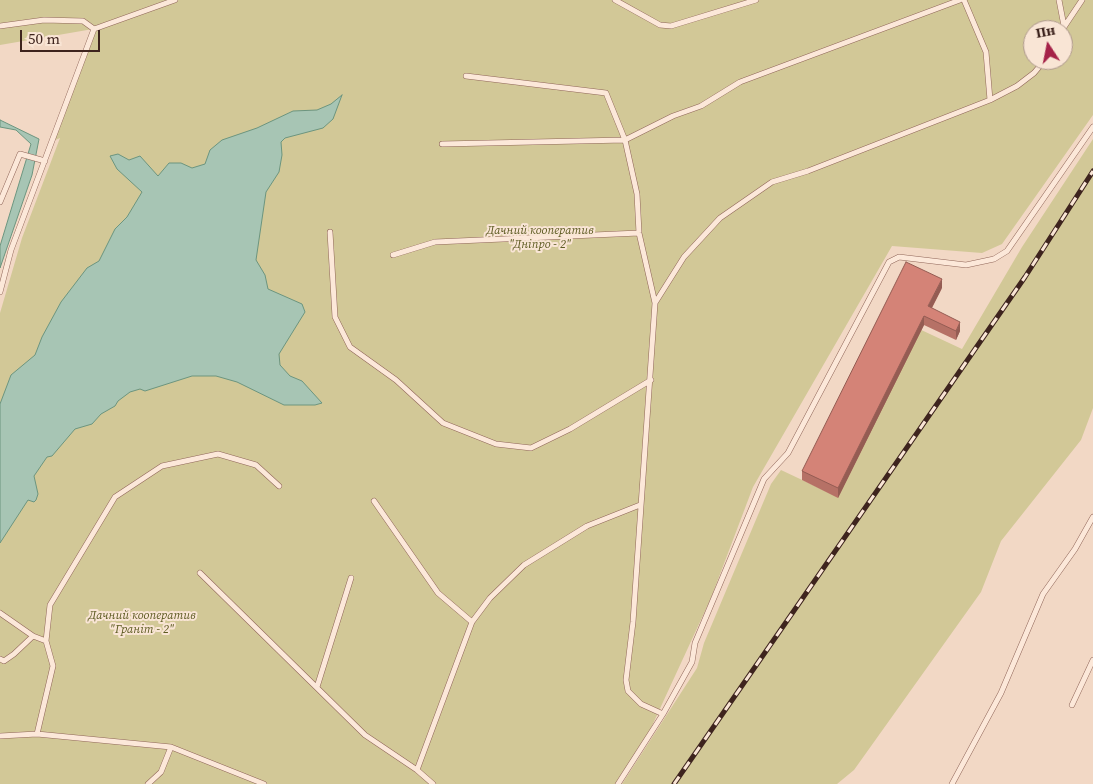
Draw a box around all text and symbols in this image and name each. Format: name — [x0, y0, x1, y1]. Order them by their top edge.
scale bar — [22, 20, 102, 52]
north arrow — [1023, 20, 1073, 70]
text: Пн — [1034, 20, 1057, 43]
text: 50 m — [28, 28, 60, 49]
park label: Дачний кооператив "Дніпро - 2" — [486, 224, 594, 252]
park label: Дачний кооператив "Граніт - 2" — [88, 609, 196, 637]

